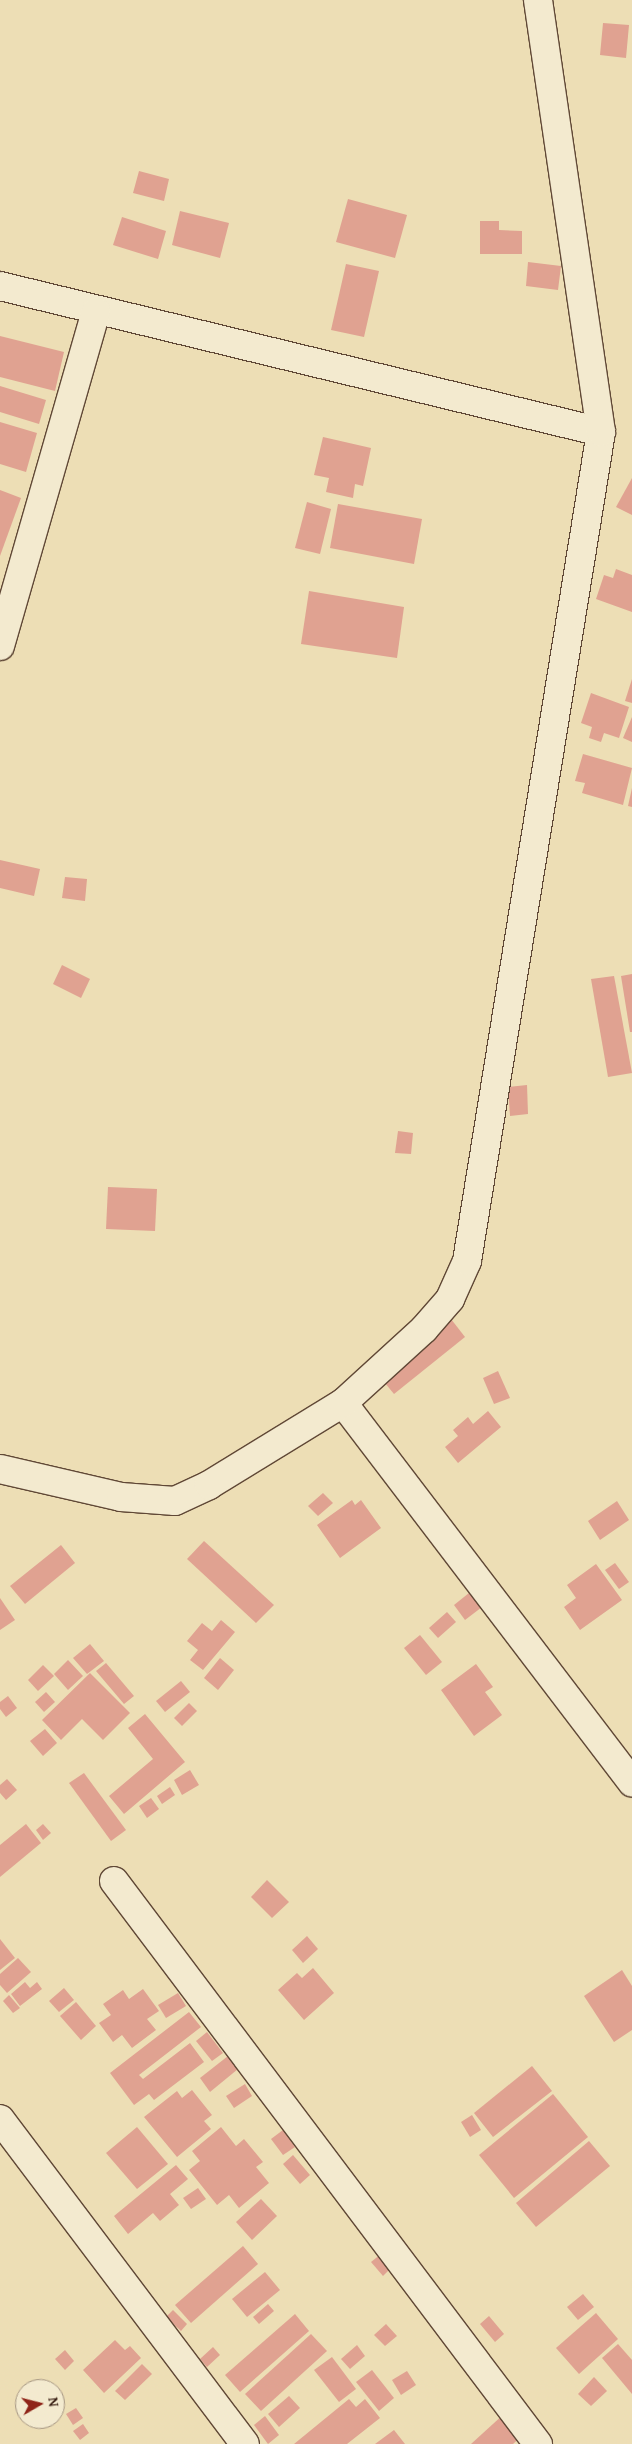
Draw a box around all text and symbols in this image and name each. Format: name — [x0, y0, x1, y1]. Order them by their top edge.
north arrow — [15, 2379, 65, 2429]
text: N — [43, 2396, 64, 2408]

